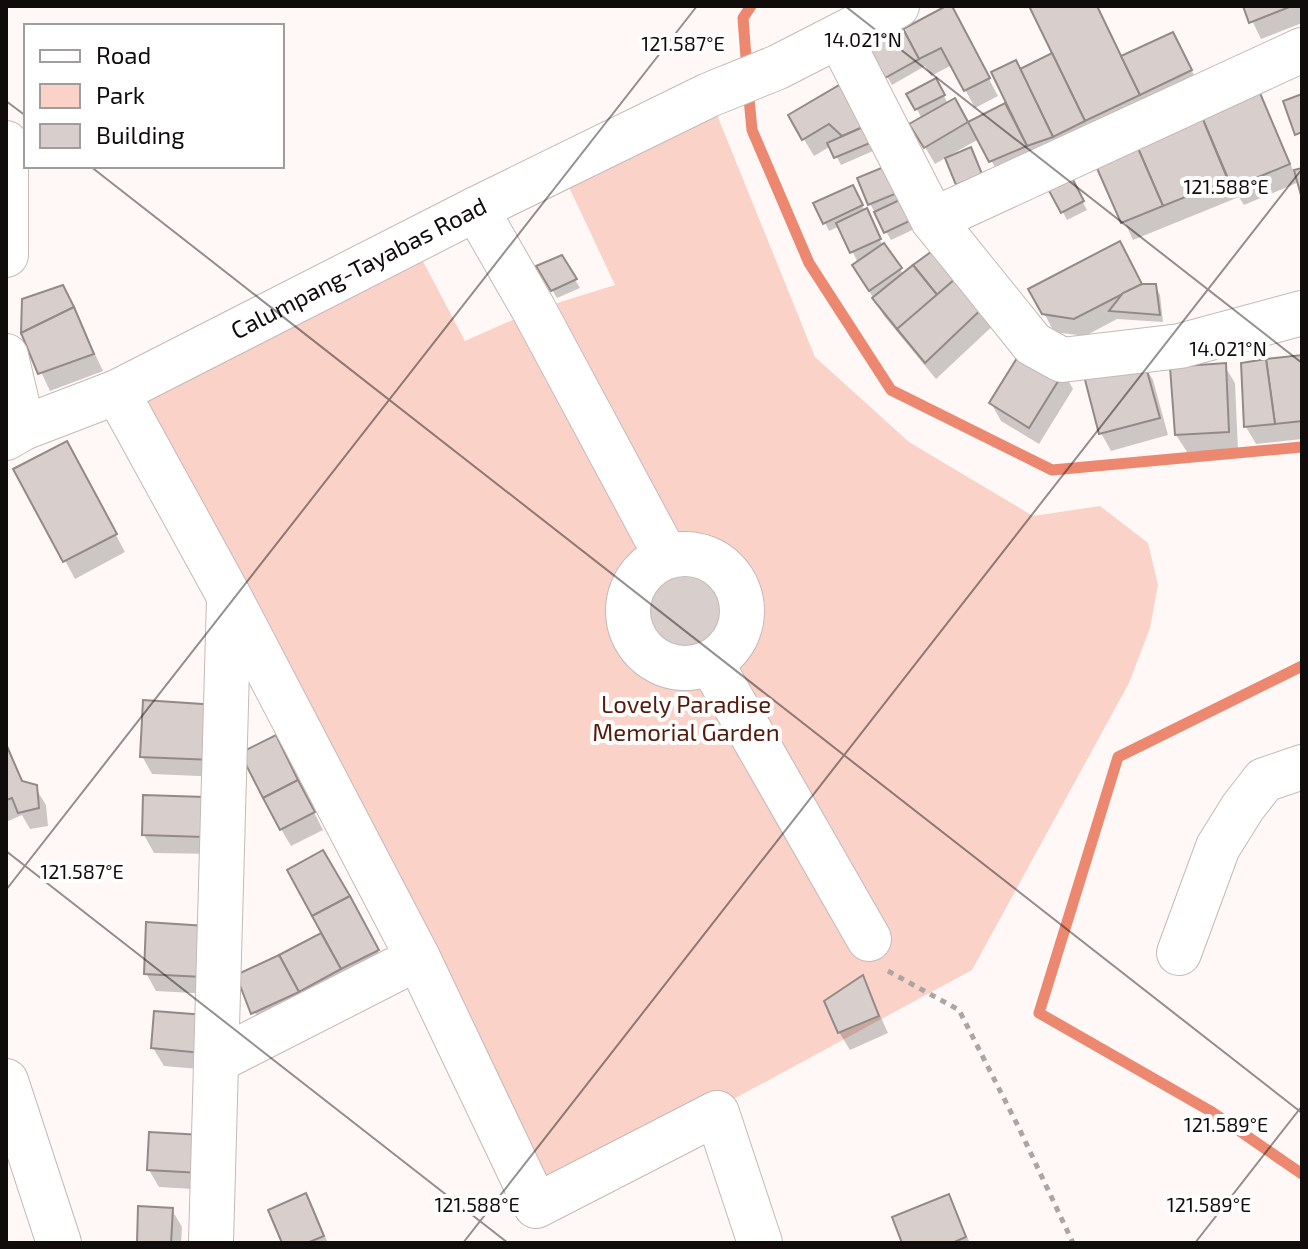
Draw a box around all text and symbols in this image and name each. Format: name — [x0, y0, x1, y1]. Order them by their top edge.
legend — [24, 24, 284, 168]
text: 14.021°N — [824, 27, 902, 51]
text: 121.587°E — [641, 31, 725, 55]
text: Road — [96, 40, 151, 69]
text: Park — [96, 80, 145, 109]
text: Building — [96, 120, 185, 149]
text: 121.588°E — [1183, 174, 1269, 198]
street label: Calumpang-Tayabas Road — [226, 190, 491, 345]
text: 14.021°N — [1189, 336, 1267, 360]
park label: Lovely Paradise Memorial Garden — [592, 689, 780, 746]
text: 121.587°E — [40, 859, 124, 883]
text: 121.589°E — [1184, 1112, 1268, 1136]
text: 121.588°E — [434, 1192, 520, 1216]
text: 121.589°E — [1167, 1192, 1251, 1216]

